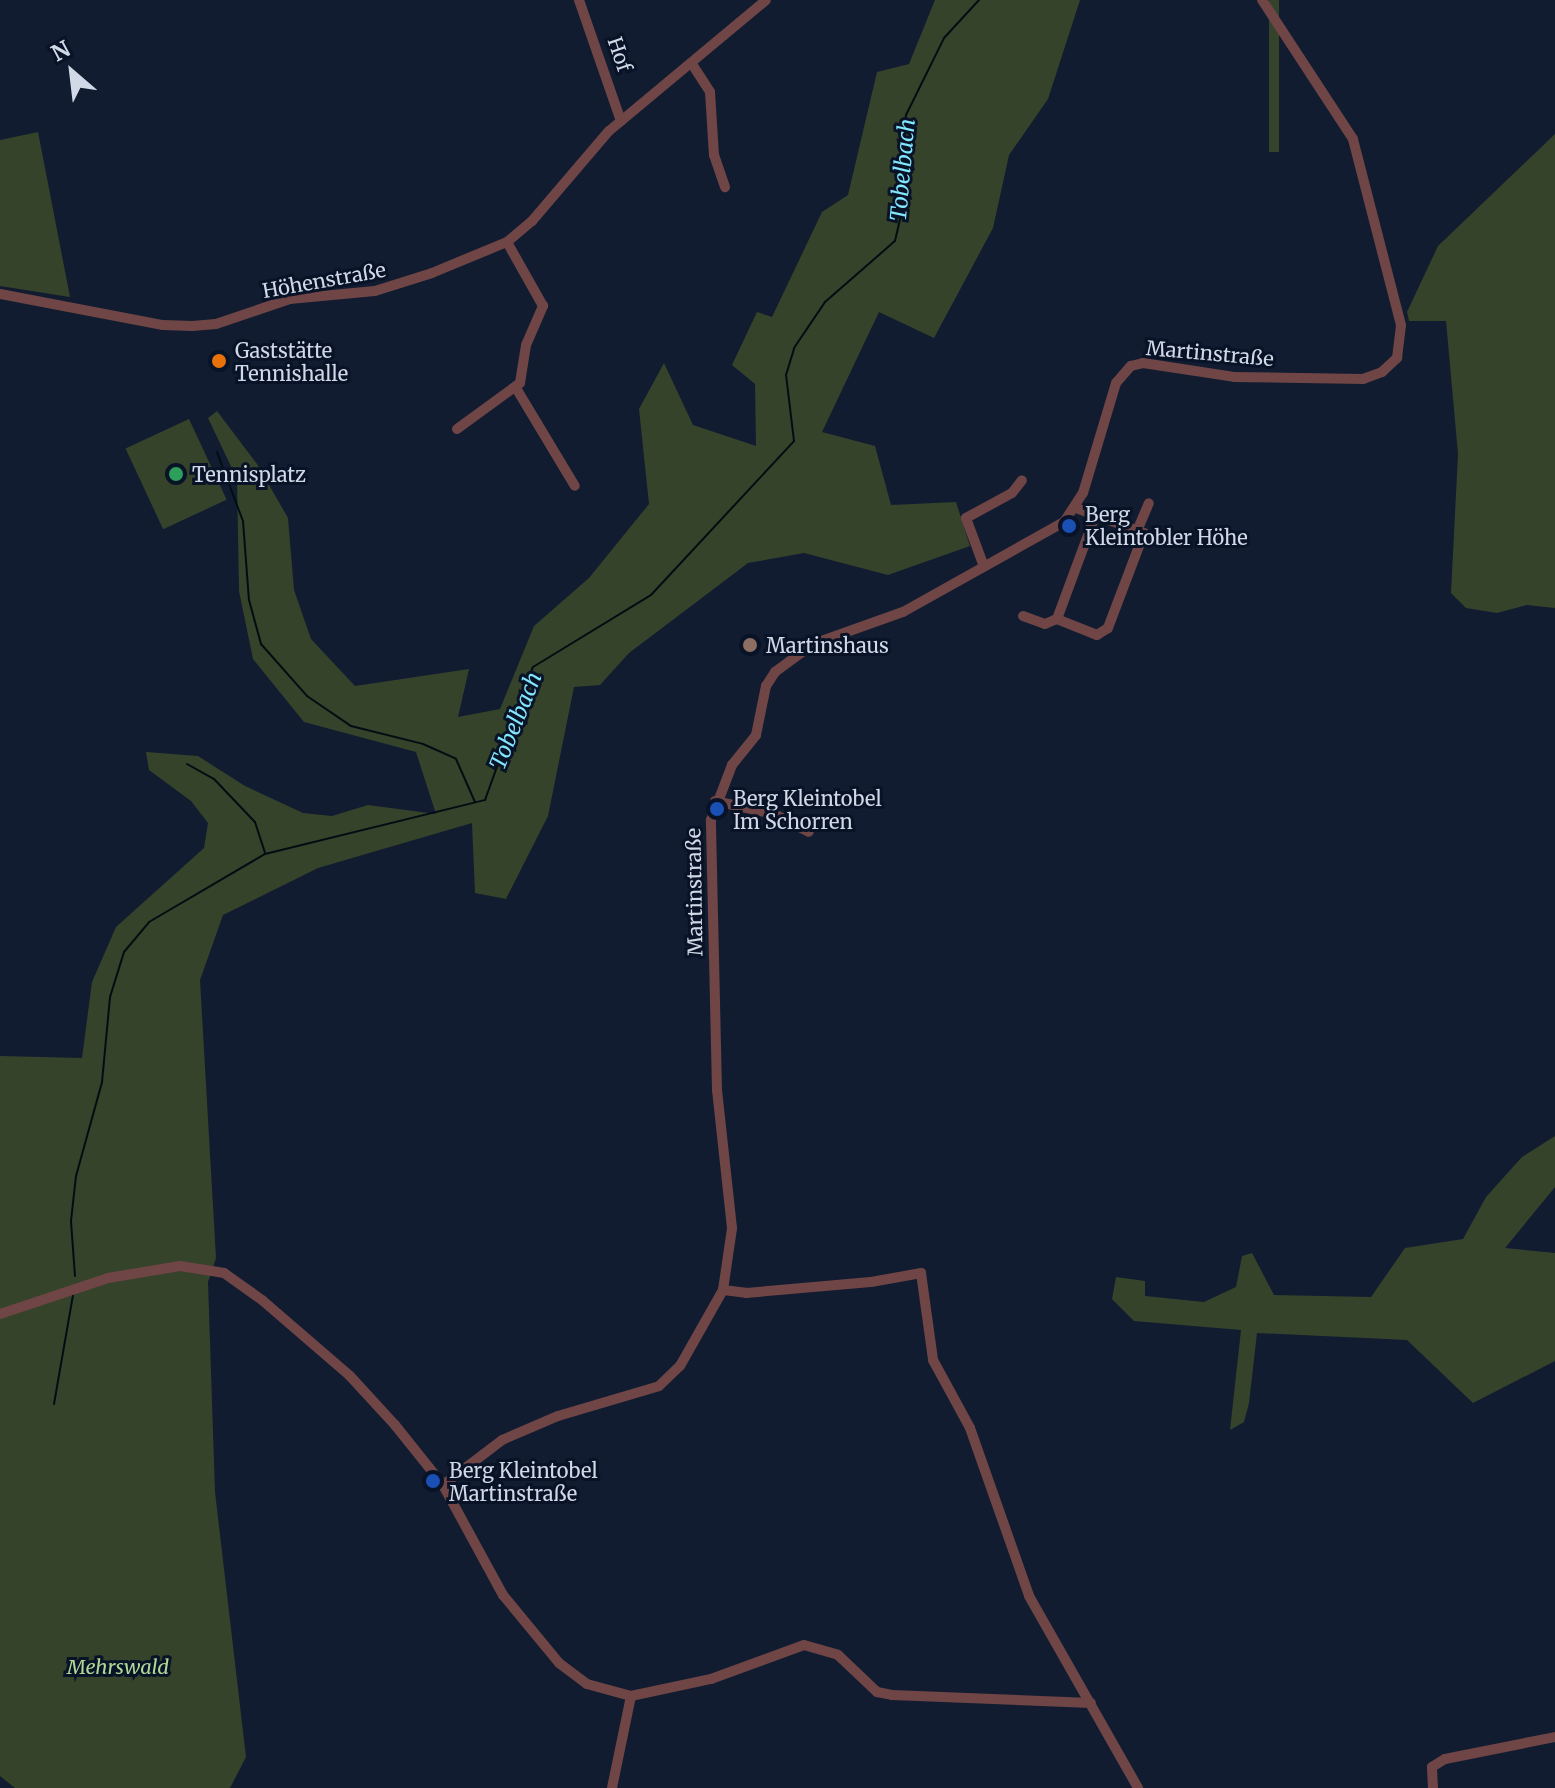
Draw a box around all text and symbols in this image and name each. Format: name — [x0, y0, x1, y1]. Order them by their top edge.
north arrow — [32, 32, 112, 112]
text: N — [46, 34, 75, 67]
street label: Hof — [603, 34, 637, 74]
water label: Tobelbach — [885, 117, 921, 223]
street label: Höhenstraße — [260, 257, 388, 303]
street label: Martinstraße — [1145, 335, 1275, 371]
place label: Gaststätte Tennishalle — [235, 338, 348, 385]
marker: Gaststätte Tennishalle — [210, 352, 228, 370]
place label: Tennisplatz — [192, 462, 306, 486]
marker: Tennisplatz — [167, 465, 185, 483]
place label: Berg Kleintobler Höhe — [1085, 502, 1248, 549]
marker: Berg Kleintobler Höhe — [1060, 517, 1078, 535]
place label: Martinshaus — [766, 633, 889, 657]
marker: Martinshaus — [741, 636, 759, 654]
water label: Tobelbach — [484, 668, 548, 774]
place label: Berg Kleintobel Im Schorren — [733, 786, 882, 833]
marker: Berg Kleintobel Im Schorren — [708, 800, 726, 818]
street label: Martinstraße — [681, 828, 707, 956]
place label: Berg Kleintobel Martinstraße — [449, 1458, 598, 1505]
marker: Berg Kleintobel Martinstraße — [424, 1472, 442, 1490]
park label: Mehrswald — [67, 1654, 169, 1678]

